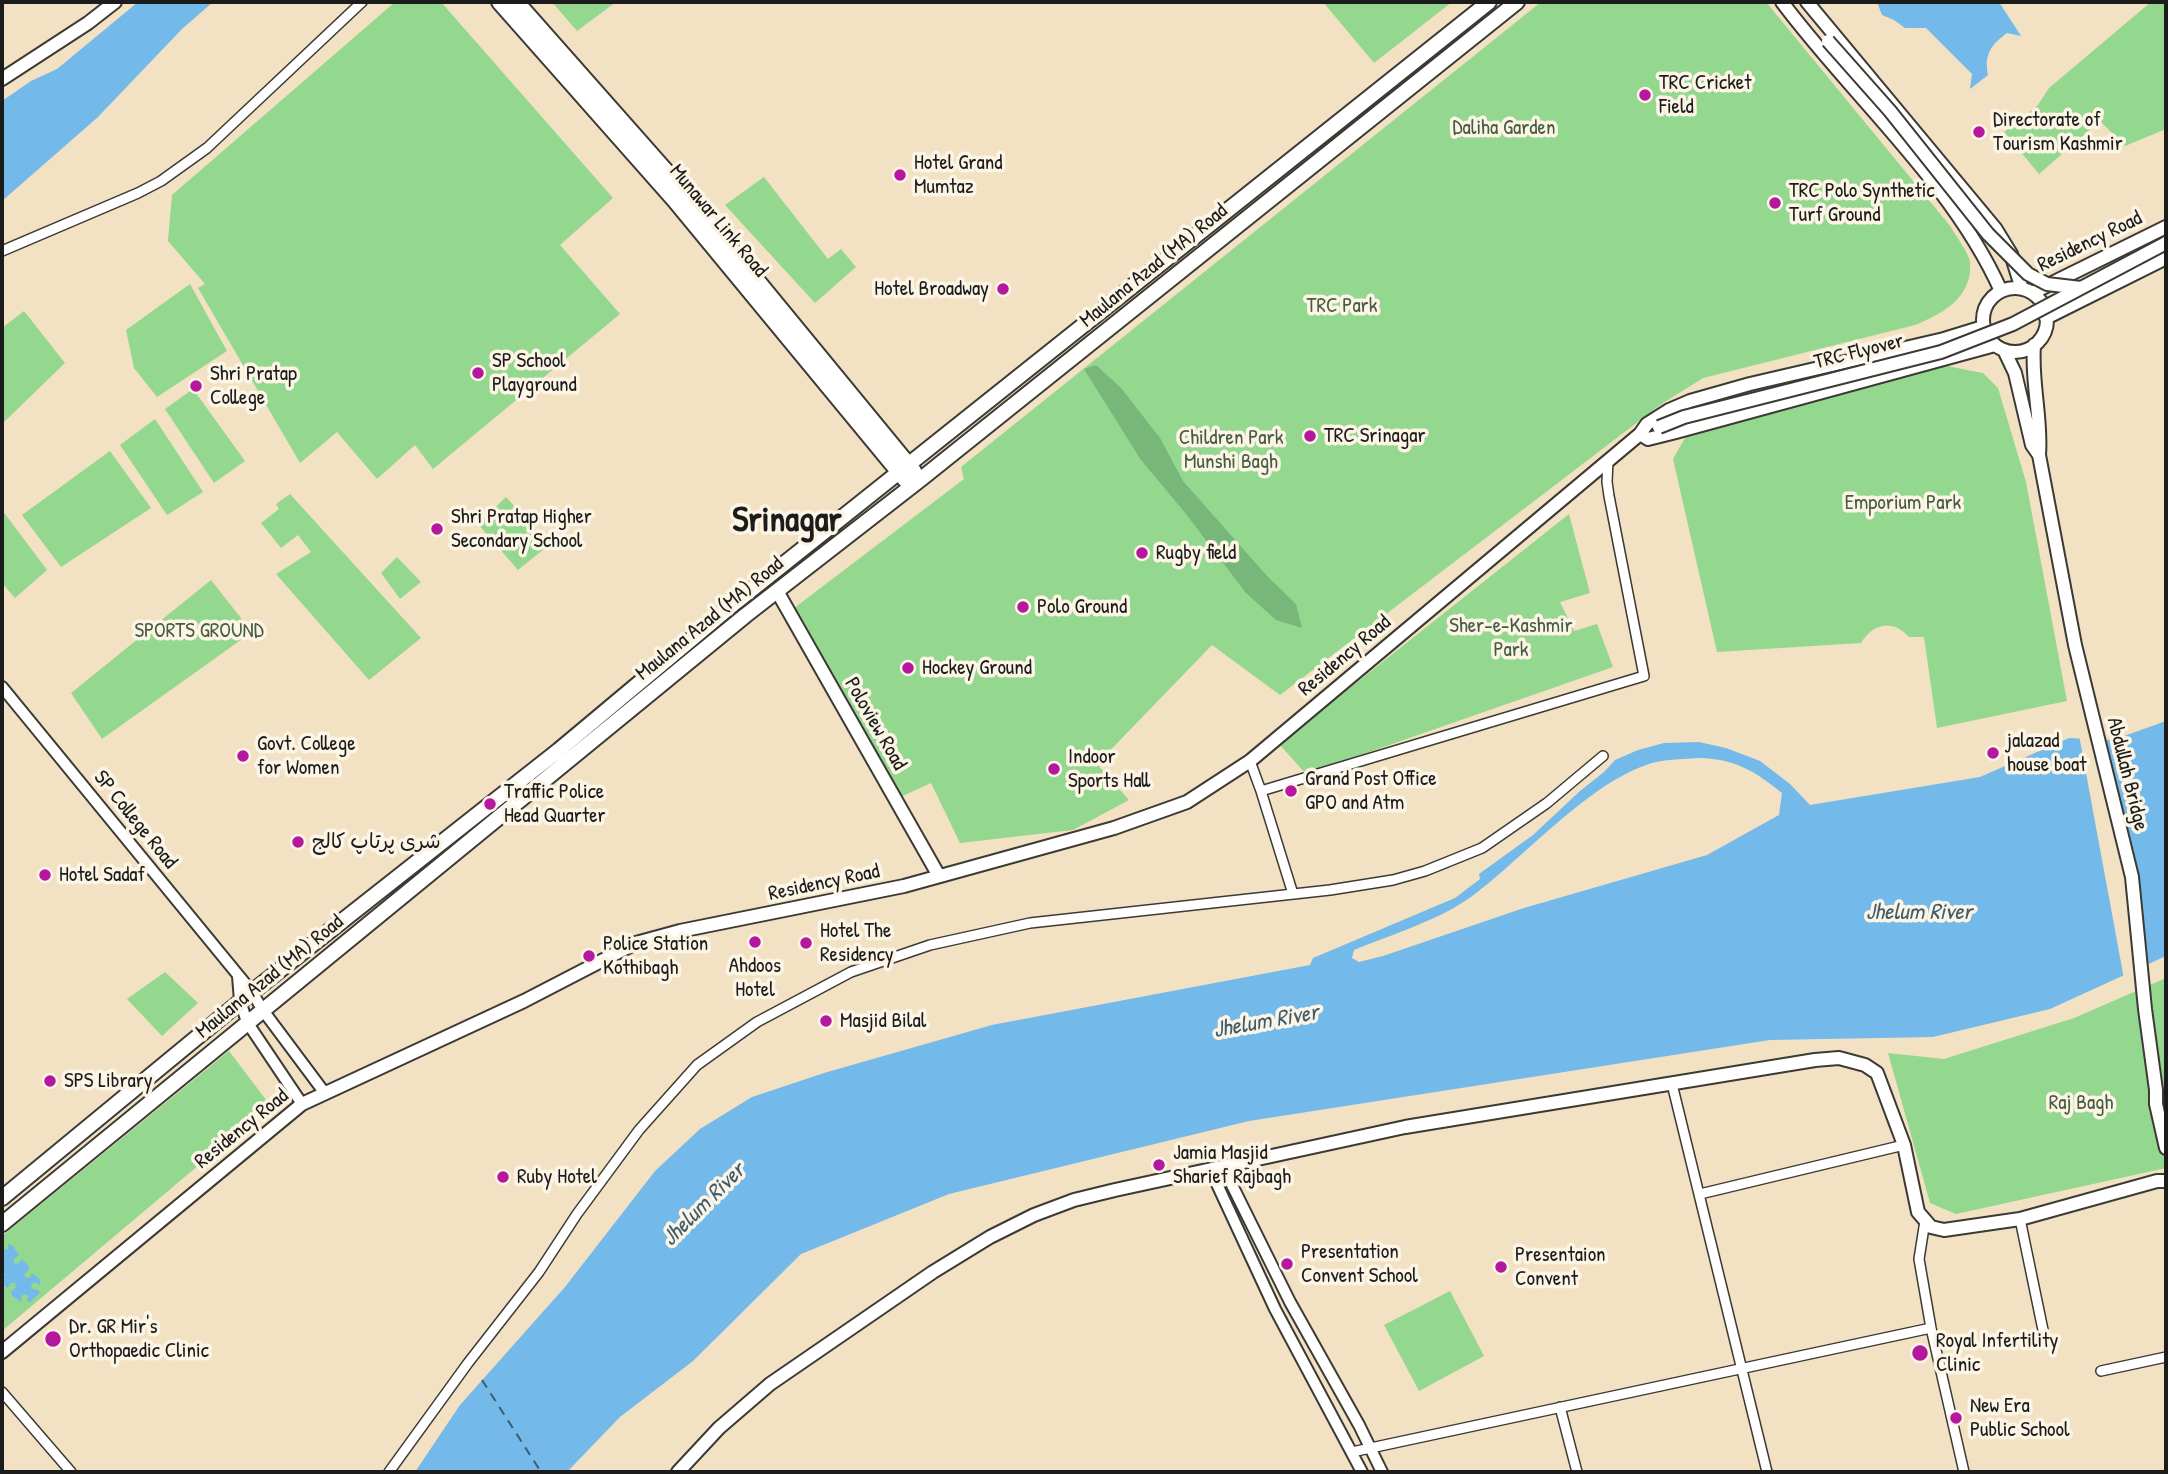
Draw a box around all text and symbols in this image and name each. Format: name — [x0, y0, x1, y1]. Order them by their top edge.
place label: TRC Cricket Field — [1659, 70, 1751, 120]
marker: TRC Cricket Field — [1637, 87, 1653, 103]
place label: Directorate of Tourism Kashmir — [1993, 107, 2123, 157]
park label: Daliha Garden — [1453, 115, 1555, 141]
marker: Directorate of Tourism Kashmir — [1971, 124, 1987, 140]
place label: Hotel Grand Mumtaz — [914, 150, 1002, 200]
street label: Munawar Link Road — [664, 159, 772, 283]
marker: Hotel Grand Mumtaz — [892, 167, 908, 183]
place label: TRC Polo Synthetic Turf Ground — [1789, 178, 1935, 228]
marker: TRC Polo Synthetic Turf Ground — [1767, 195, 1783, 211]
street label: Maulana Azad (MA) Road — [1075, 199, 1233, 333]
street label: Residency Road — [2034, 206, 2146, 278]
place label: Hotel Broadway — [874, 276, 989, 302]
marker: Hotel Broadway — [995, 281, 1011, 297]
park label: TRC Park — [1307, 293, 1377, 319]
street label: TRC Flyover — [1812, 329, 1906, 375]
place label: SP School Playground — [492, 348, 577, 398]
place label: Shri Pratap College — [210, 361, 297, 411]
marker: SP School Playground — [470, 365, 486, 381]
marker: Shri Pratap College — [188, 378, 204, 394]
place label: TRC Srinagar — [1324, 423, 1426, 449]
park label: Children Park Munshi Bagh — [1179, 425, 1283, 475]
marker: TRC Srinagar — [1302, 428, 1318, 444]
park label: Emporium Park — [1845, 490, 1961, 516]
district label: Srinagar — [732, 501, 842, 543]
place label: Shri Pratap Higher Secondary School — [451, 504, 592, 554]
marker: Shri Pratap Higher Secondary School — [429, 521, 445, 537]
place label: Rugby field — [1156, 540, 1236, 566]
marker: Rugby field — [1134, 545, 1150, 561]
street label: Maulana Azad (MA) Road — [631, 552, 789, 686]
place label: Polo Ground — [1037, 594, 1127, 620]
marker: Polo Ground — [1015, 599, 1031, 615]
street label: Residency Road — [1294, 610, 1396, 702]
park label: Sher-e-Kashmir Park — [1449, 613, 1573, 663]
park label: SPORTS GROUND — [134, 618, 264, 644]
place label: Hockey Ground — [922, 655, 1032, 681]
marker: Hockey Ground — [900, 660, 916, 676]
street label: Poloview Road — [838, 673, 912, 775]
street label: Abdullah Bridge — [2101, 715, 2153, 833]
place label: jalazad house boat — [2007, 728, 2087, 778]
place label: Govt. College for Women — [257, 731, 356, 781]
place label: Indoor Sports Hall — [1068, 744, 1150, 794]
marker: jalazad house boat — [1985, 745, 2001, 761]
marker: Govt. College for Women — [235, 748, 251, 764]
marker: Indoor Sports Hall — [1046, 761, 1062, 777]
street label: SP College Road — [88, 766, 182, 874]
place label: Grand Post Office GPO and Atm — [1305, 766, 1437, 816]
place label: Traffic Police Head Quarter — [504, 779, 606, 829]
marker: Grand Post Office GPO and Atm — [1283, 783, 1299, 799]
marker: Traffic Police Head Quarter — [482, 796, 498, 812]
place label: شری پرتاپ کالج — [312, 829, 441, 855]
marker: شری پرتاپ کالج — [290, 834, 306, 850]
street label: Residency Road — [766, 859, 882, 907]
place label: Hotel Sadaf — [59, 862, 145, 888]
marker: Hotel Sadaf — [37, 867, 53, 883]
water label: Jhelum River — [1866, 899, 1972, 927]
street label: Maulana Azad (MA) Road — [191, 910, 349, 1044]
place label: Hotel The Residency — [820, 918, 894, 968]
place label: Police Station Kothibagh — [603, 931, 708, 981]
marker: Ahdoos Hotel — [747, 934, 763, 950]
marker: Hotel The Residency — [798, 935, 814, 951]
marker: Police Station Kothibagh — [581, 948, 597, 964]
place label: Ahdoos Hotel — [729, 953, 781, 1003]
water label: Jhelum River — [1211, 999, 1321, 1045]
place label: Masjid Bilal — [840, 1008, 926, 1034]
marker: Masjid Bilal — [818, 1013, 834, 1029]
place label: SPS Library — [64, 1068, 153, 1094]
marker: SPS Library — [42, 1073, 58, 1089]
street label: Residency Road — [190, 1084, 294, 1174]
park label: Raj Bagh — [2049, 1090, 2113, 1116]
place label: Jamia Masjid Sharief Rajbagh — [1173, 1140, 1291, 1190]
marker: Jamia Masjid Sharief Rajbagh — [1151, 1157, 1167, 1173]
water label: Jhelum River — [657, 1158, 751, 1252]
place label: Ruby Hotel — [517, 1164, 597, 1190]
marker: Ruby Hotel — [495, 1169, 511, 1185]
place label: Presentation Convent School — [1301, 1239, 1418, 1289]
place label: Presentaion Convent — [1515, 1242, 1606, 1292]
marker: Presentation Convent School — [1279, 1256, 1295, 1272]
marker: Presentaion Convent — [1493, 1259, 1509, 1275]
place label: Dr. GR Mir's Orthopaedic Clinic — [69, 1314, 209, 1364]
place label: Royal Infertility Clinic — [1936, 1328, 2058, 1378]
marker: Dr. GR Mir's Orthopaedic Clinic — [43, 1329, 63, 1349]
marker: Royal Infertility Clinic — [1910, 1343, 1930, 1363]
place label: New Era Public School — [1970, 1393, 2070, 1443]
marker: New Era Public School — [1948, 1410, 1964, 1426]

